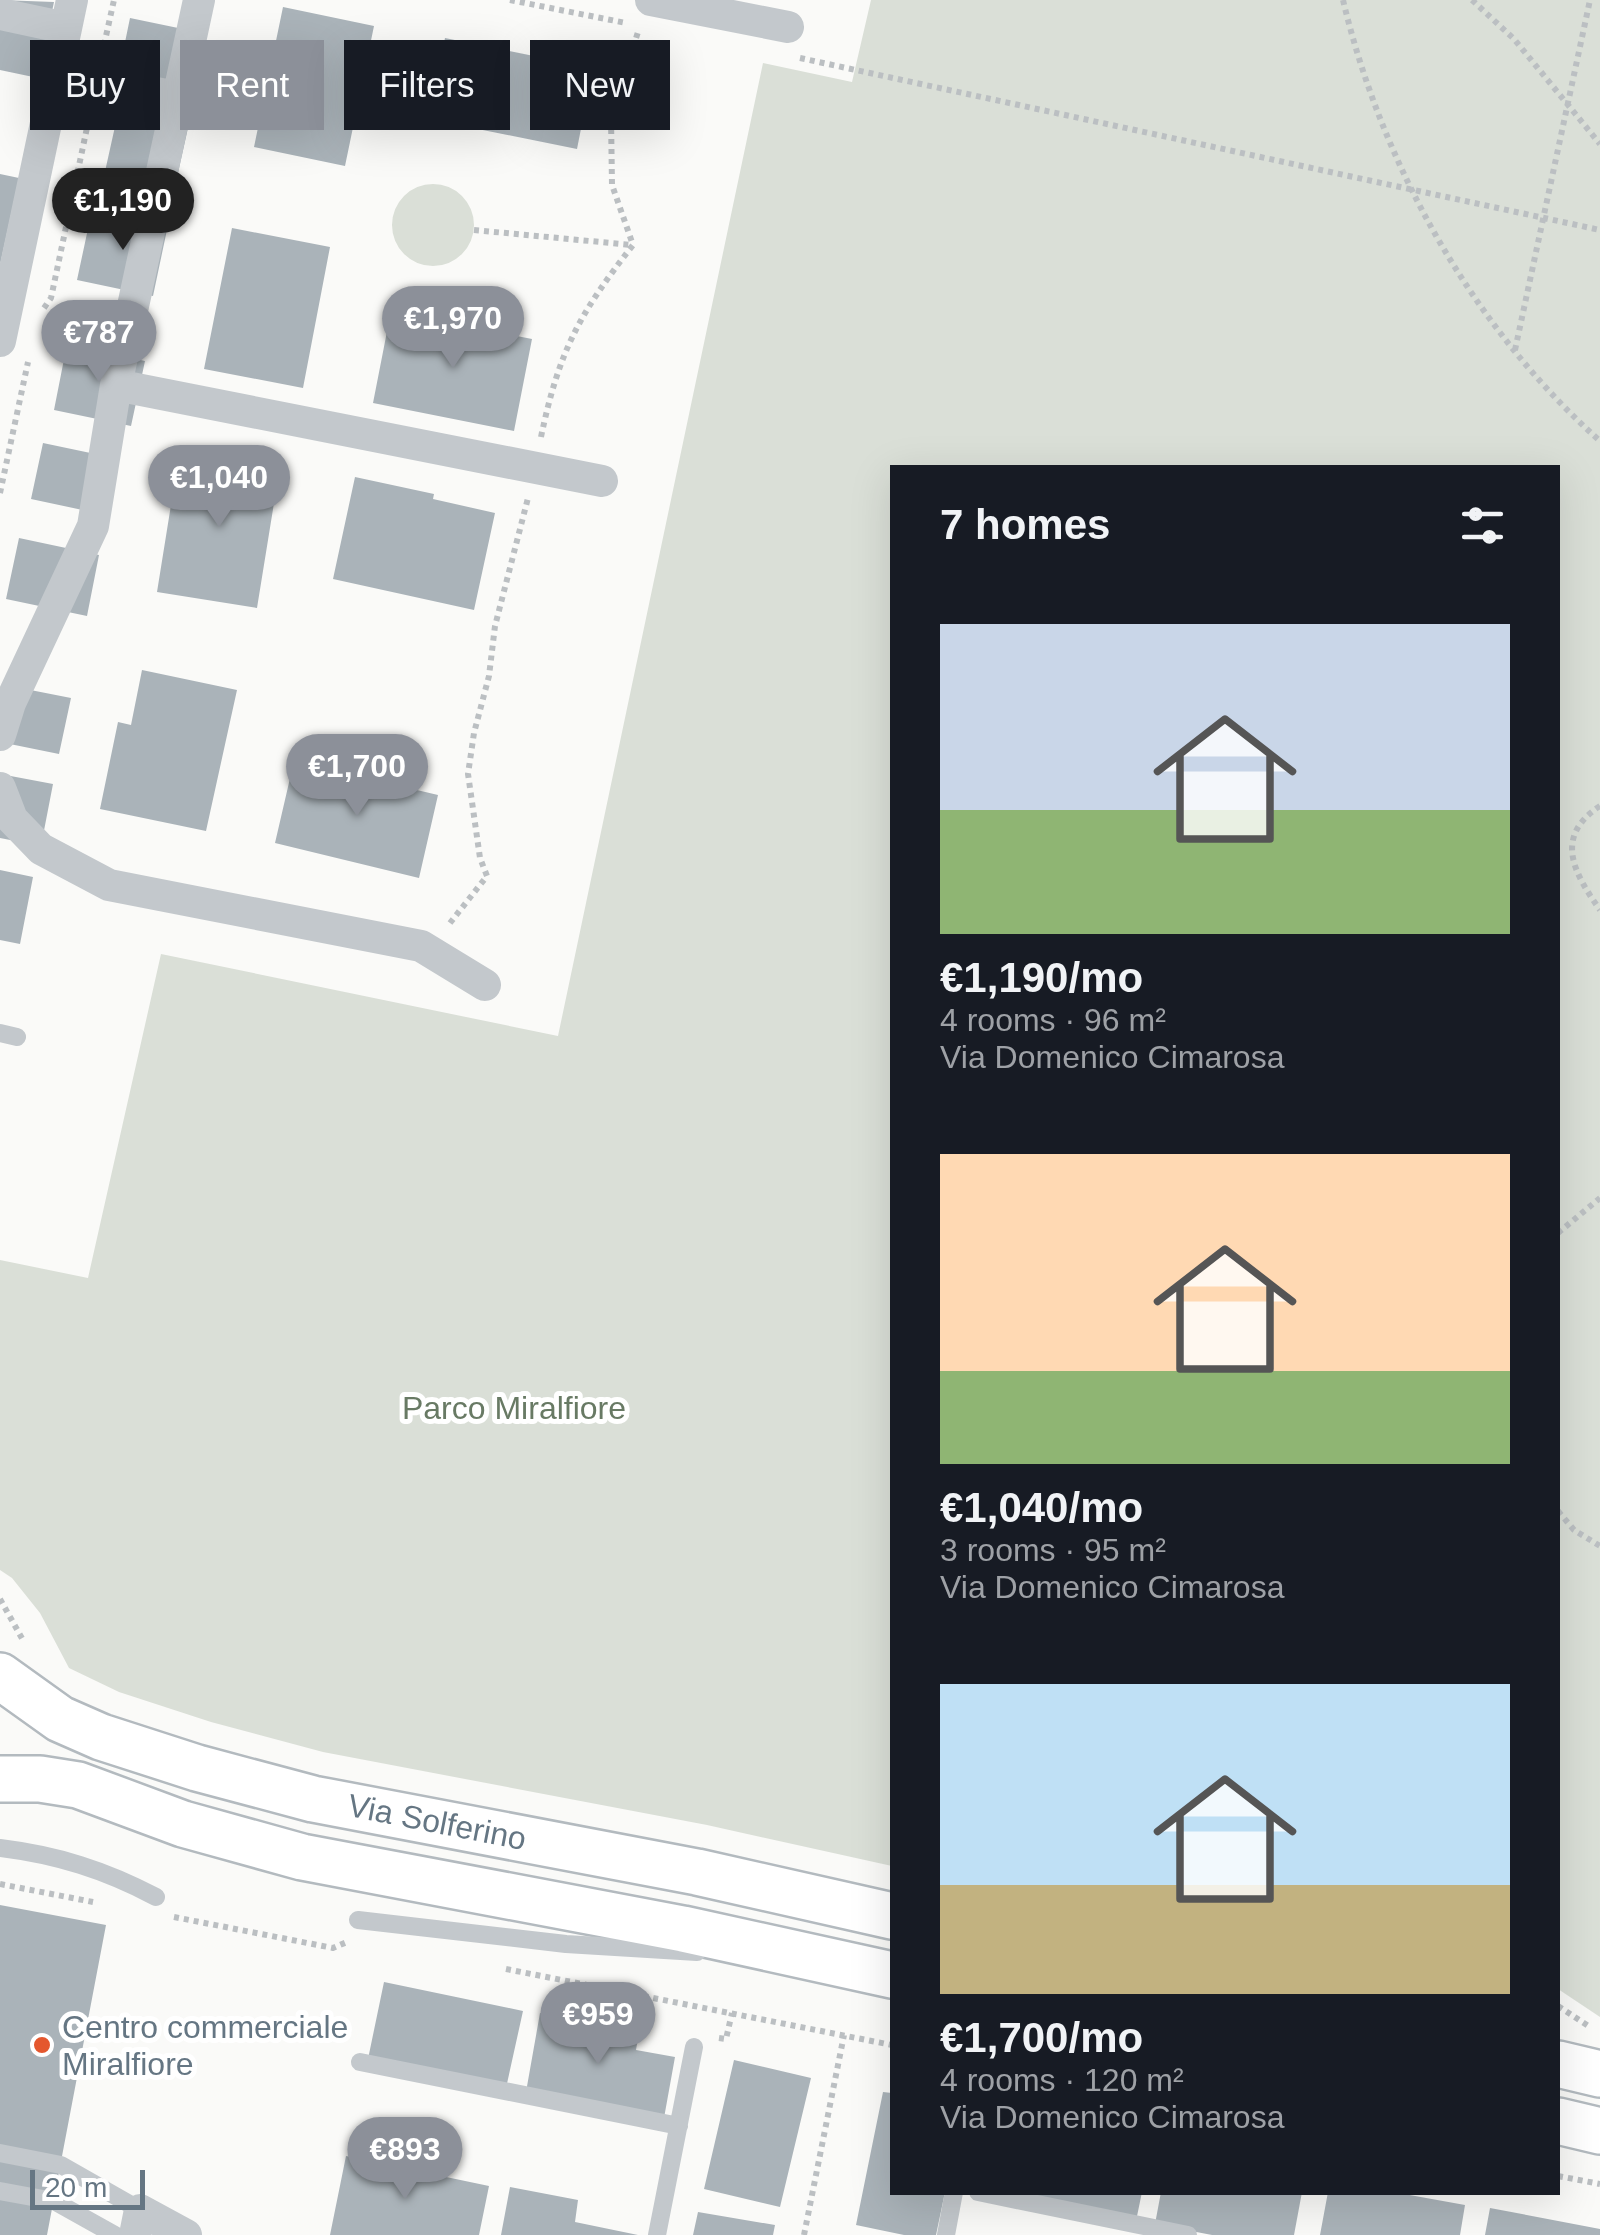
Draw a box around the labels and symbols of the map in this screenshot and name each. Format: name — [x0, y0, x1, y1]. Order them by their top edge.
pin: €1,190 — [42, 168, 204, 253]
pin: €1,970 — [372, 286, 534, 371]
pin: €787 — [40, 300, 158, 385]
pin: €1,040 — [138, 445, 300, 530]
pin: €1,700 — [276, 734, 438, 819]
park label: Parco Miralfiore — [402, 1390, 626, 1426]
street label: Via Solferino — [345, 1787, 529, 1857]
pin: €959 — [539, 1982, 657, 2067]
place label: Centro commerciale Miralfiore — [62, 2009, 348, 2082]
marker: Centro commerciale Miralfiore — [31, 2034, 53, 2056]
pin: €893 — [346, 2117, 464, 2202]
scale bar — [30, 2165, 145, 2210]

